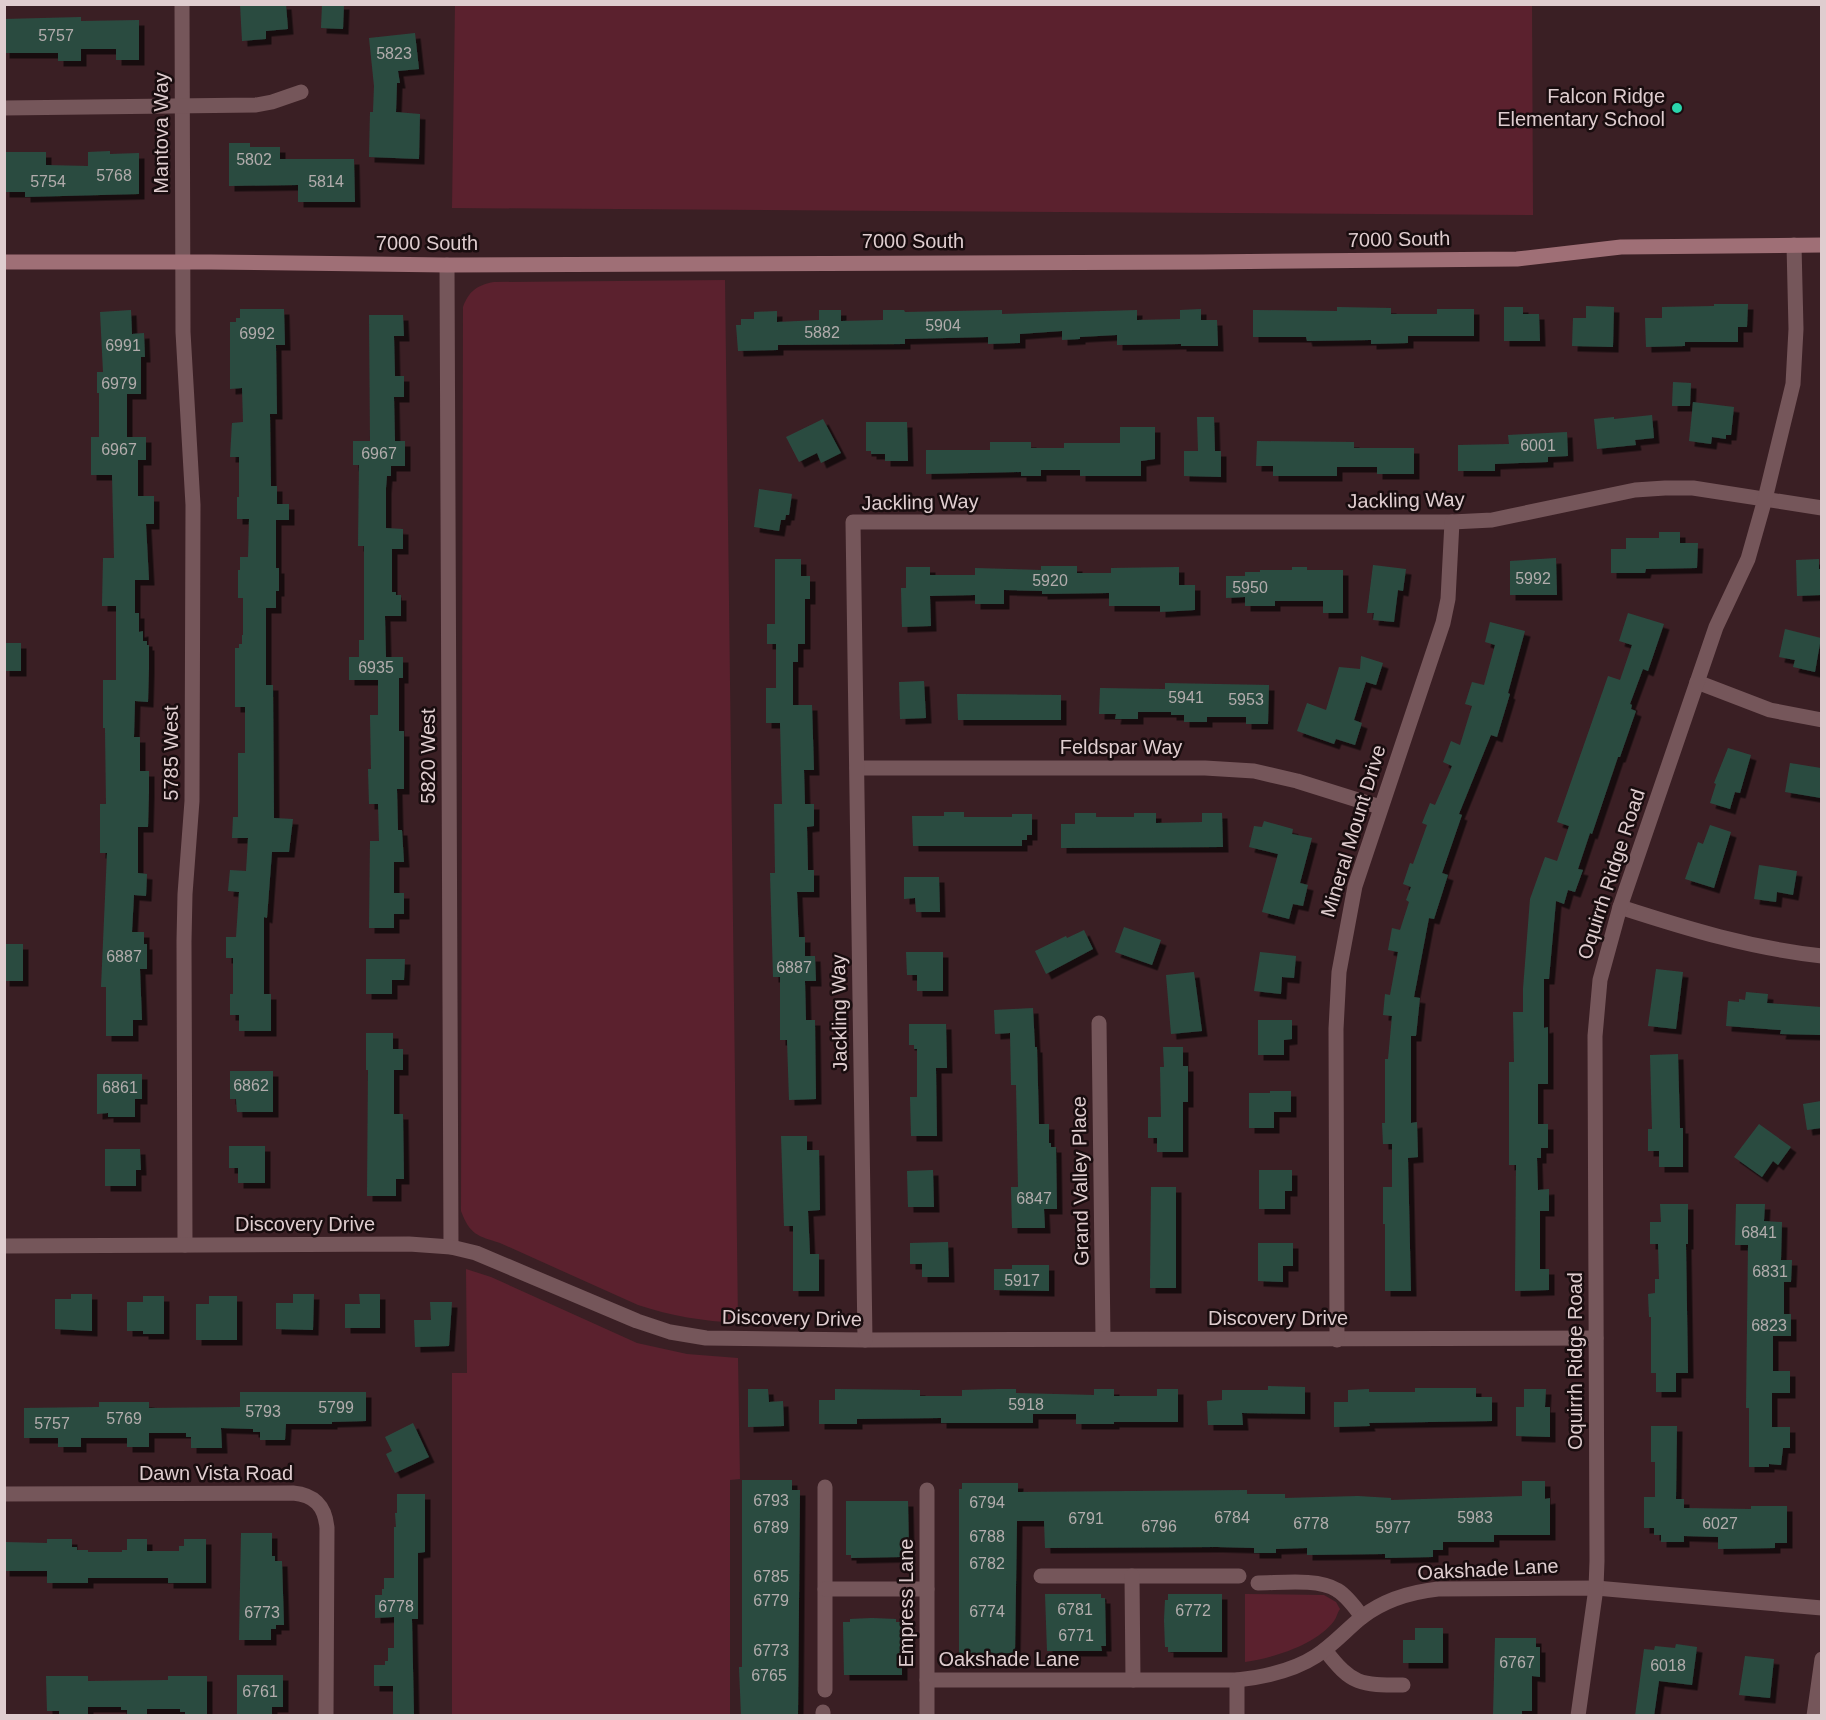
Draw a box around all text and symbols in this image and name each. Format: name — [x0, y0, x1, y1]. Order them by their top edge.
house number: 5757 — [38, 27, 74, 44]
house number: 5823 — [376, 45, 412, 62]
street label: Mantova Way — [150, 72, 172, 194]
place label: Falcon Ridge Elementary School — [1497, 85, 1665, 130]
marker: Falcon Ridge Elementary School — [1670, 101, 1684, 115]
house number: 5802 — [236, 151, 272, 168]
house number: 5768 — [96, 167, 132, 184]
house number: 5754 — [30, 173, 66, 190]
house number: 5814 — [308, 173, 344, 190]
street label: 7000 South — [1348, 227, 1450, 251]
street label: 7000 South — [862, 230, 964, 252]
street label: 7000 South — [376, 232, 478, 254]
house number: 5904 — [925, 317, 961, 334]
house number: 5882 — [804, 324, 840, 341]
house number: 6992 — [239, 325, 275, 342]
house number: 6991 — [105, 337, 141, 354]
house number: 6979 — [101, 375, 137, 392]
house number: 6001 — [1520, 437, 1556, 454]
house number: 6967 — [101, 441, 137, 458]
house number: 6967 — [361, 445, 397, 462]
street label: Jackling Way — [1347, 488, 1465, 512]
street label: Jackling Way — [861, 490, 979, 514]
house number: 5992 — [1515, 570, 1551, 587]
house number: 5920 — [1032, 572, 1068, 589]
house number: 5950 — [1232, 579, 1268, 596]
house number: 6935 — [358, 659, 394, 676]
house number: 5941 — [1168, 689, 1204, 706]
house number: 5953 — [1228, 691, 1264, 708]
street label: 5785 West — [160, 705, 182, 801]
street label: 5820 West — [417, 708, 439, 804]
street label: Feldspar Way — [1060, 736, 1182, 758]
street label: Mineral Mount Drive — [1316, 742, 1390, 920]
street label: Oquirrh Ridge Road — [1573, 786, 1649, 962]
house number: 6887 — [106, 948, 142, 965]
street label: Jackling Way — [827, 954, 851, 1072]
house number: 6887 — [776, 959, 812, 976]
house number: 6862 — [233, 1077, 269, 1094]
house number: 6861 — [102, 1079, 138, 1096]
street label: Grand Valley Place — [1068, 1096, 1092, 1266]
house number: 6847 — [1016, 1190, 1052, 1207]
street label: Discovery Drive — [235, 1213, 375, 1235]
house number: 6841 — [1741, 1224, 1777, 1241]
house number: 6831 — [1752, 1263, 1788, 1280]
house number: 5917 — [1004, 1272, 1040, 1289]
street label: Oquirrh Ridge Road — [1564, 1272, 1586, 1450]
street label: Discovery Drive — [722, 1306, 862, 1330]
street label: Discovery Drive — [1208, 1307, 1348, 1329]
house number: 6823 — [1751, 1317, 1787, 1334]
house number: 5918 — [1008, 1396, 1044, 1413]
house number: 5799 — [318, 1399, 354, 1416]
house number: 5793 — [245, 1403, 281, 1420]
house number: 5769 — [106, 1410, 142, 1427]
house number: 5757 — [34, 1415, 70, 1432]
street label: Dawn Vista Road — [139, 1462, 293, 1484]
house number: 6793 — [753, 1492, 789, 1509]
house number: 6794 — [969, 1494, 1005, 1511]
house number: 6784 — [1214, 1509, 1250, 1526]
house number: 5983 — [1457, 1509, 1493, 1526]
house number: 6791 — [1068, 1510, 1104, 1527]
house number: 6778 — [1293, 1515, 1329, 1532]
house number: 6027 — [1702, 1515, 1738, 1532]
house number: 6796 — [1141, 1518, 1177, 1535]
house number: 6789 — [753, 1519, 789, 1536]
house number: 5977 — [1375, 1519, 1411, 1536]
house number: 6788 — [969, 1528, 1005, 1545]
street label: Empress Lane — [895, 1539, 917, 1667]
street label: Oakshade Lane — [1417, 1554, 1559, 1584]
house number: 6782 — [969, 1555, 1005, 1572]
house number: 6785 — [753, 1568, 789, 1585]
house number: 6779 — [753, 1592, 789, 1609]
house number: 6778 — [378, 1598, 414, 1615]
house number: 6781 — [1057, 1601, 1093, 1618]
house number: 6772 — [1175, 1602, 1211, 1619]
house number: 6774 — [969, 1603, 1005, 1620]
house number: 6773 — [244, 1604, 280, 1621]
house number: 6771 — [1058, 1627, 1094, 1644]
house number: 6773 — [753, 1642, 789, 1659]
street label: Oakshade Lane — [938, 1648, 1080, 1670]
house number: 6767 — [1499, 1654, 1535, 1671]
house number: 6018 — [1650, 1657, 1686, 1674]
house number: 6765 — [751, 1667, 787, 1684]
house number: 6761 — [242, 1683, 278, 1700]

